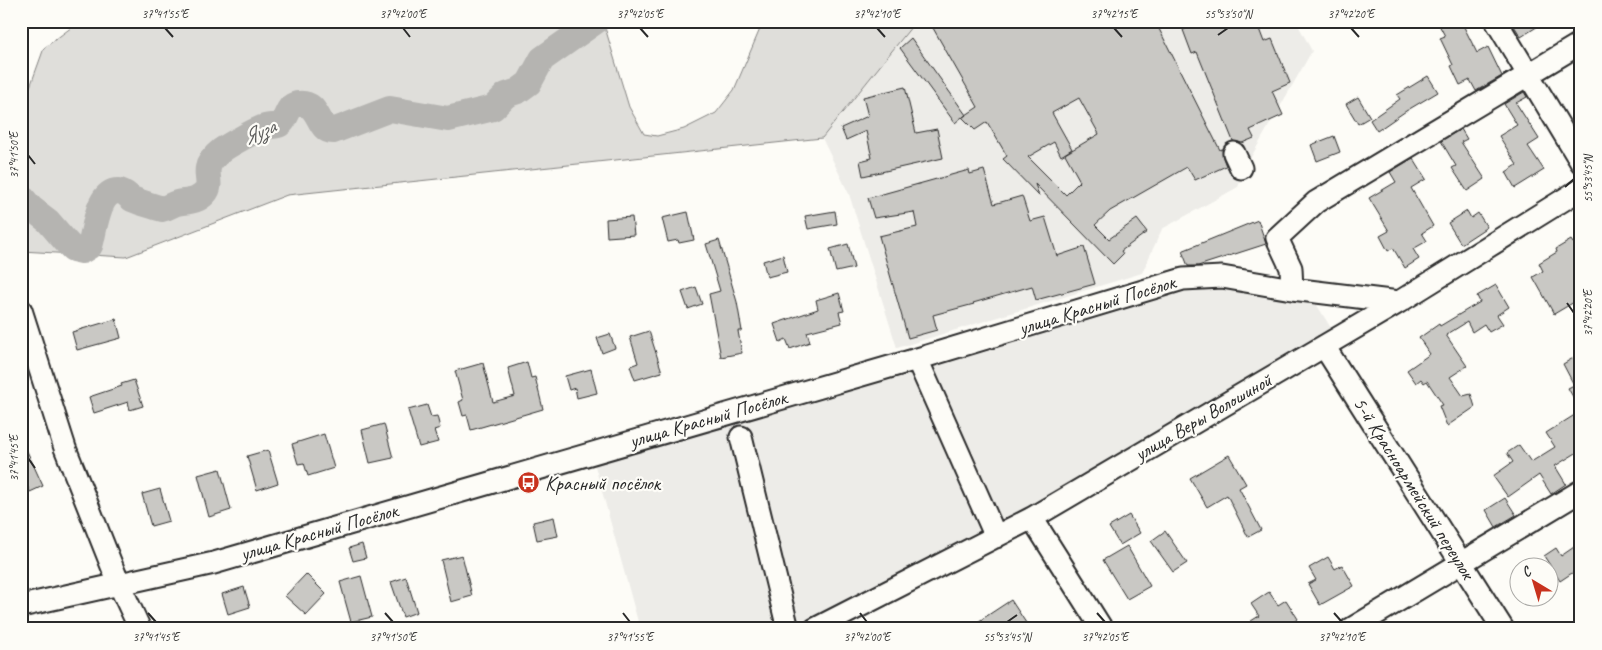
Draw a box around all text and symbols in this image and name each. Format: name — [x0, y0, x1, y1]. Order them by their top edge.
text: 37°41'55"E — [142, 6, 190, 22]
text: 37°42'00"E — [380, 6, 428, 22]
text: 37°42'05"E — [617, 6, 665, 22]
text: 37°42'10"E — [854, 6, 902, 22]
text: 37°42'15"E — [1091, 6, 1139, 22]
text: 55°53'50"N — [1204, 6, 1253, 22]
text: 37°42'20"E — [1328, 6, 1376, 22]
water label: Яуза — [239, 112, 282, 152]
text: 37°41'50"E — [6, 130, 22, 178]
text: 55°53'45"N — [1580, 154, 1596, 203]
street label: улица Красный Посёлок — [1015, 269, 1180, 341]
text: 37°42'20"E — [1580, 288, 1596, 336]
street label: улица Веры Волошиной — [1129, 367, 1277, 467]
street label: улица Красный Посёлок — [626, 384, 791, 454]
street label: 5-й Красноармейский переулок — [1348, 392, 1481, 585]
text: 37°41'45"E — [6, 433, 22, 481]
bus stop icon: Красный посёлок — [517, 471, 541, 495]
place label: Красный посёлок — [545, 471, 662, 496]
street label: улица Красный Посёлок — [237, 497, 402, 567]
north arrow — [1510, 558, 1560, 608]
text: С — [1518, 562, 1536, 581]
text: 37°41'45"E — [133, 629, 181, 645]
text: 37°41'50"E — [370, 629, 418, 645]
text: 37°41'55"E — [607, 629, 655, 645]
text: 37°42'00"E — [844, 629, 892, 645]
text: 55°53'45"N — [983, 629, 1032, 645]
text: 37°42'05"E — [1082, 629, 1130, 645]
text: 37°42'10"E — [1319, 629, 1367, 645]

